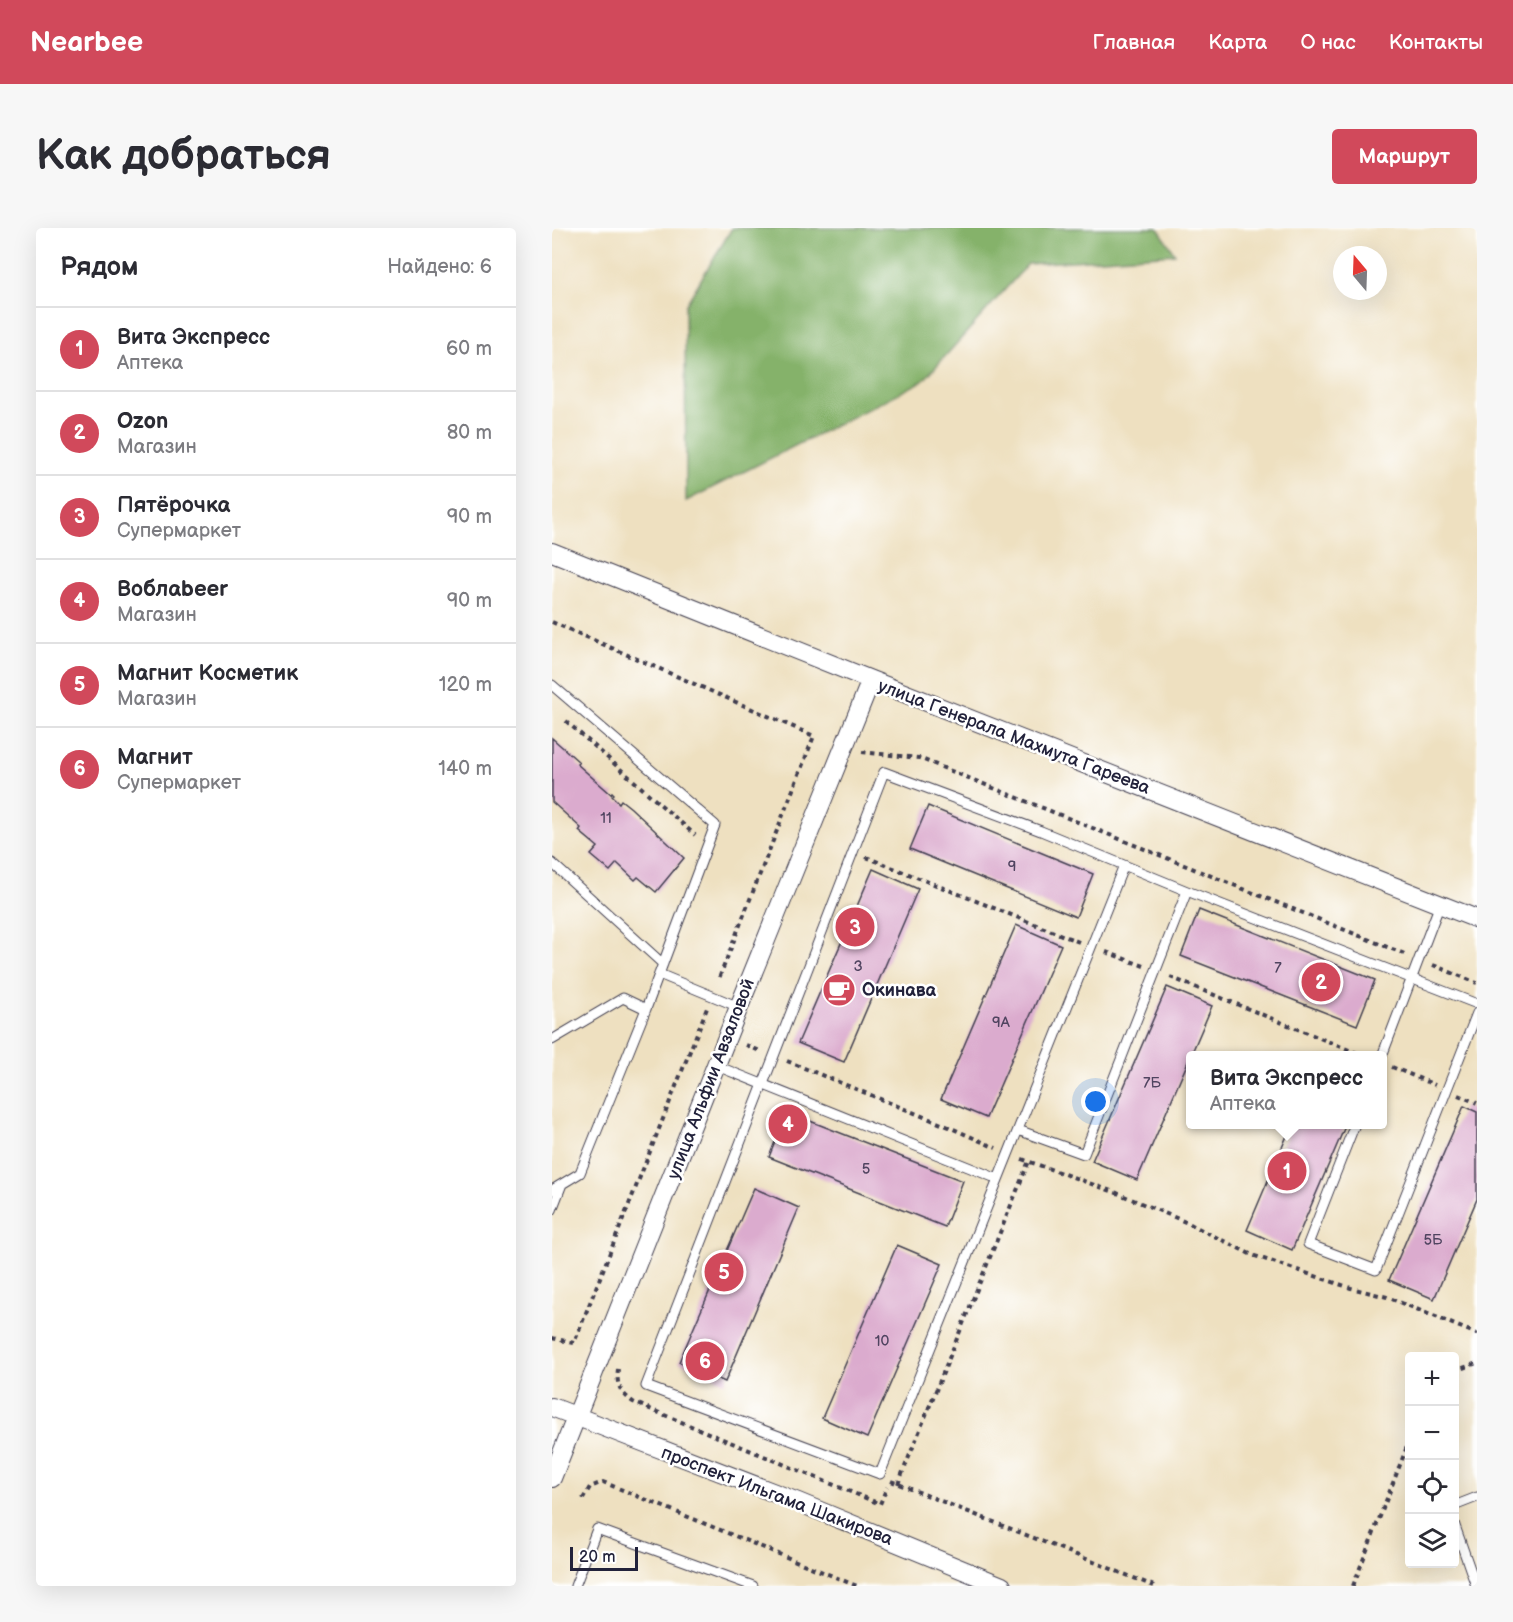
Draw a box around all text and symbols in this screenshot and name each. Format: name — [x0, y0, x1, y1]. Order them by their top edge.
text: Nearbee — [30, 26, 143, 59]
text: Главная — [1092, 30, 1175, 55]
text: Карта — [1208, 30, 1267, 55]
text: О нас — [1300, 30, 1356, 55]
text: Контакты — [1389, 30, 1483, 55]
button: Маршрут — [1332, 129, 1477, 184]
text: Как добраться — [36, 131, 331, 182]
north arrow — [1333, 246, 1387, 300]
text: Рядом — [60, 252, 138, 283]
text: Найдено: 6 — [387, 255, 492, 279]
text: Вита Экспресс — [117, 324, 270, 351]
text: 1 — [75, 337, 84, 361]
text: 60 m — [446, 337, 492, 361]
text: Аптека — [117, 351, 183, 375]
text: Ozon — [117, 408, 168, 435]
text: 2 — [74, 421, 85, 445]
text: 80 m — [447, 421, 492, 445]
text: Магазин — [117, 435, 197, 459]
text: Пятёрочка — [117, 492, 230, 519]
text: 3 — [74, 505, 85, 529]
text: 90 m — [447, 505, 492, 529]
text: Супермаркет — [117, 519, 241, 543]
text: Воблаbeer — [117, 576, 228, 603]
text: 4 — [74, 589, 85, 613]
text: 90 m — [447, 589, 492, 613]
text: Магазин — [117, 603, 197, 627]
text: Магнит Косметик — [117, 660, 298, 687]
text: 5 — [74, 673, 85, 697]
text: 120 m — [439, 673, 492, 697]
street label: улица Генерала Махмута Гареева — [875, 675, 1153, 799]
text: Магазин — [117, 687, 197, 711]
text: Магнит — [117, 744, 193, 771]
text: 6 — [73, 757, 86, 781]
text: 140 m — [438, 757, 492, 781]
text: Супермаркет — [117, 771, 241, 795]
house number: 11 — [600, 809, 612, 828]
house number: 9 — [1008, 857, 1016, 876]
pin: 3 — [836, 904, 874, 950]
house number: 3 — [853, 957, 863, 976]
house number: 7 — [1274, 959, 1282, 978]
pin: 2 — [1302, 960, 1340, 1005]
cafe icon: Окинава — [821, 972, 857, 1008]
street label: улица Альфии Авзаловой — [663, 976, 759, 1182]
place label: Окинава — [862, 980, 937, 1001]
house number: 9А — [992, 1013, 1011, 1032]
popup — [1186, 1051, 1387, 1129]
text: Вита Экспресс — [1210, 1065, 1363, 1092]
house number: 7Б — [1143, 1074, 1161, 1093]
your location — [1081, 1087, 1110, 1116]
text: Аптека — [1210, 1092, 1276, 1116]
pin: 4 — [768, 1102, 808, 1146]
pin: 1 — [1268, 1148, 1306, 1194]
house number: 5 — [862, 1160, 870, 1179]
house number: 5Б — [1424, 1231, 1443, 1250]
pin: 5 — [704, 1250, 744, 1294]
house number: 10 — [875, 1332, 889, 1351]
pin: 6 — [686, 1338, 724, 1384]
map controls — [1405, 1352, 1459, 1568]
button: + — [1405, 1352, 1459, 1406]
button: − — [1405, 1406, 1459, 1460]
street label: проспект Ильгама Шакирова — [658, 1442, 896, 1550]
button: locate — [1405, 1460, 1459, 1514]
button: layers — [1405, 1514, 1459, 1568]
scale bar — [570, 1544, 638, 1572]
text: 20 m — [579, 1548, 615, 1567]

